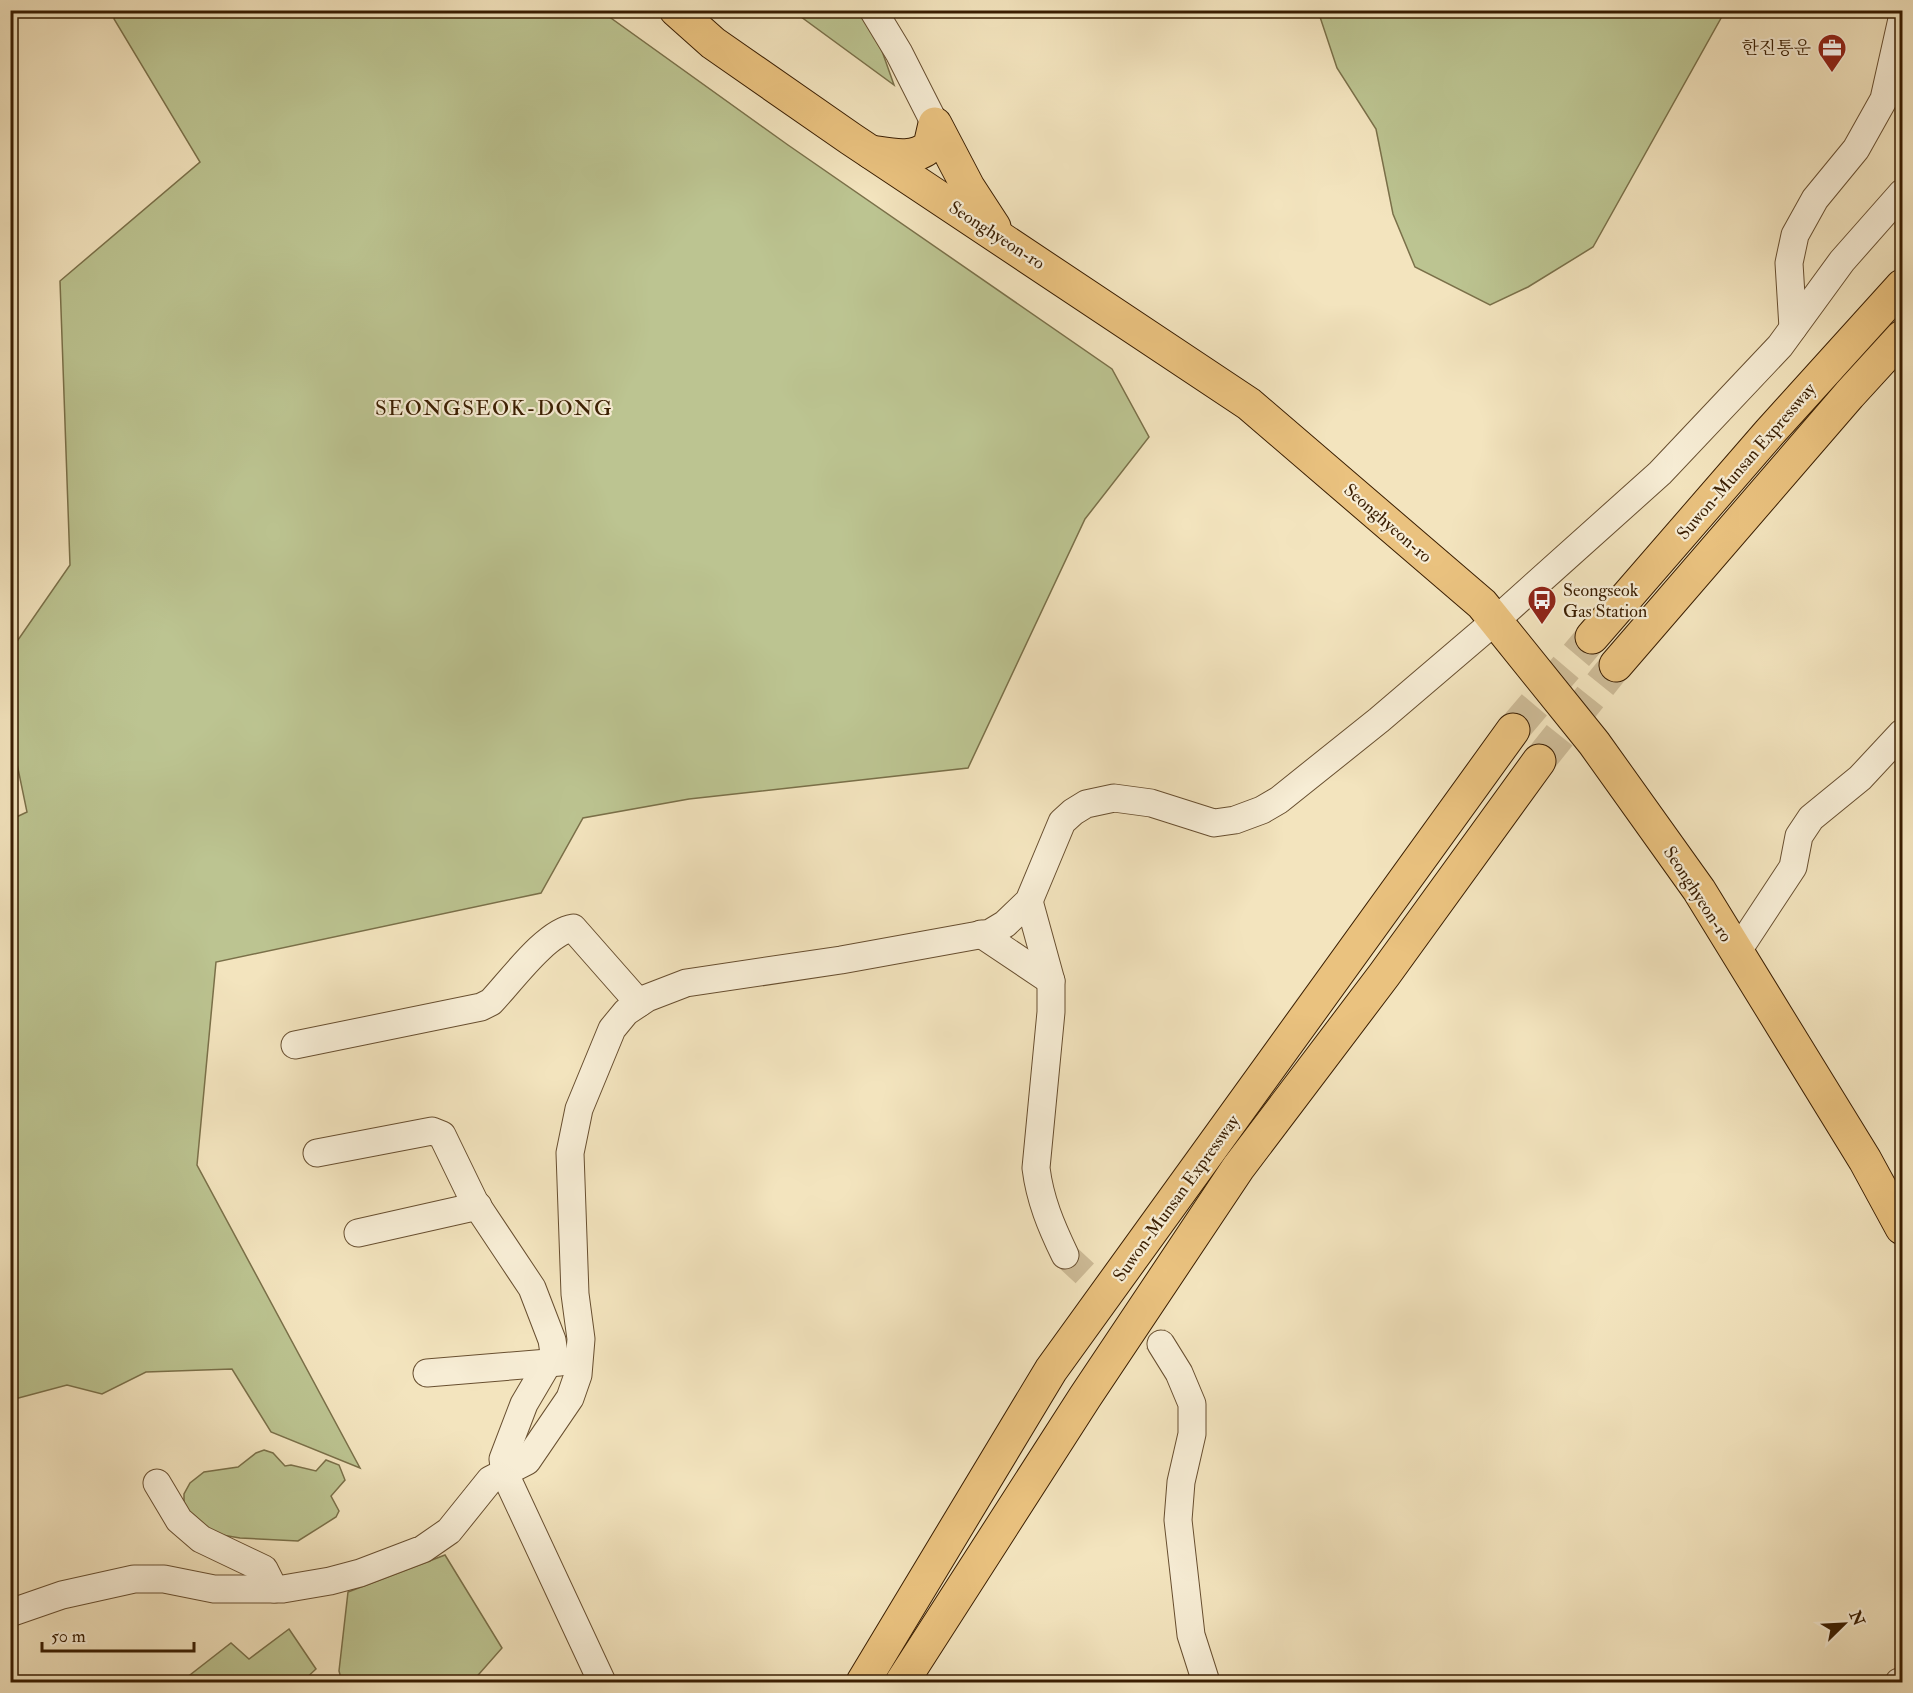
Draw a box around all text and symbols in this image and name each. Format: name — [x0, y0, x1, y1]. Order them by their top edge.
office icon: 한진통운 — [1816, 32, 1848, 74]
place label: 한진통운 — [1741, 37, 1812, 60]
street label: Seonghyeon-ro — [944, 196, 1049, 275]
street label: Suwon-Munsan Expressway — [1672, 377, 1822, 545]
district label: SEONGSEOK-DONG — [375, 395, 613, 422]
street label: Seonghyeon-ro — [1339, 479, 1437, 568]
place label: Seongseok Gas Station — [1563, 579, 1647, 623]
bus stop icon: Seongseok Gas Station — [1526, 584, 1558, 626]
street label: Seonghyeon-ro — [1658, 842, 1737, 947]
street label: Suwon-Munsan Expressway — [1108, 1109, 1245, 1286]
north arrow — [1814, 1594, 1874, 1654]
text: N — [1844, 1607, 1869, 1630]
scale bar — [42, 1615, 194, 1653]
text: 50 m — [51, 1625, 86, 1648]

